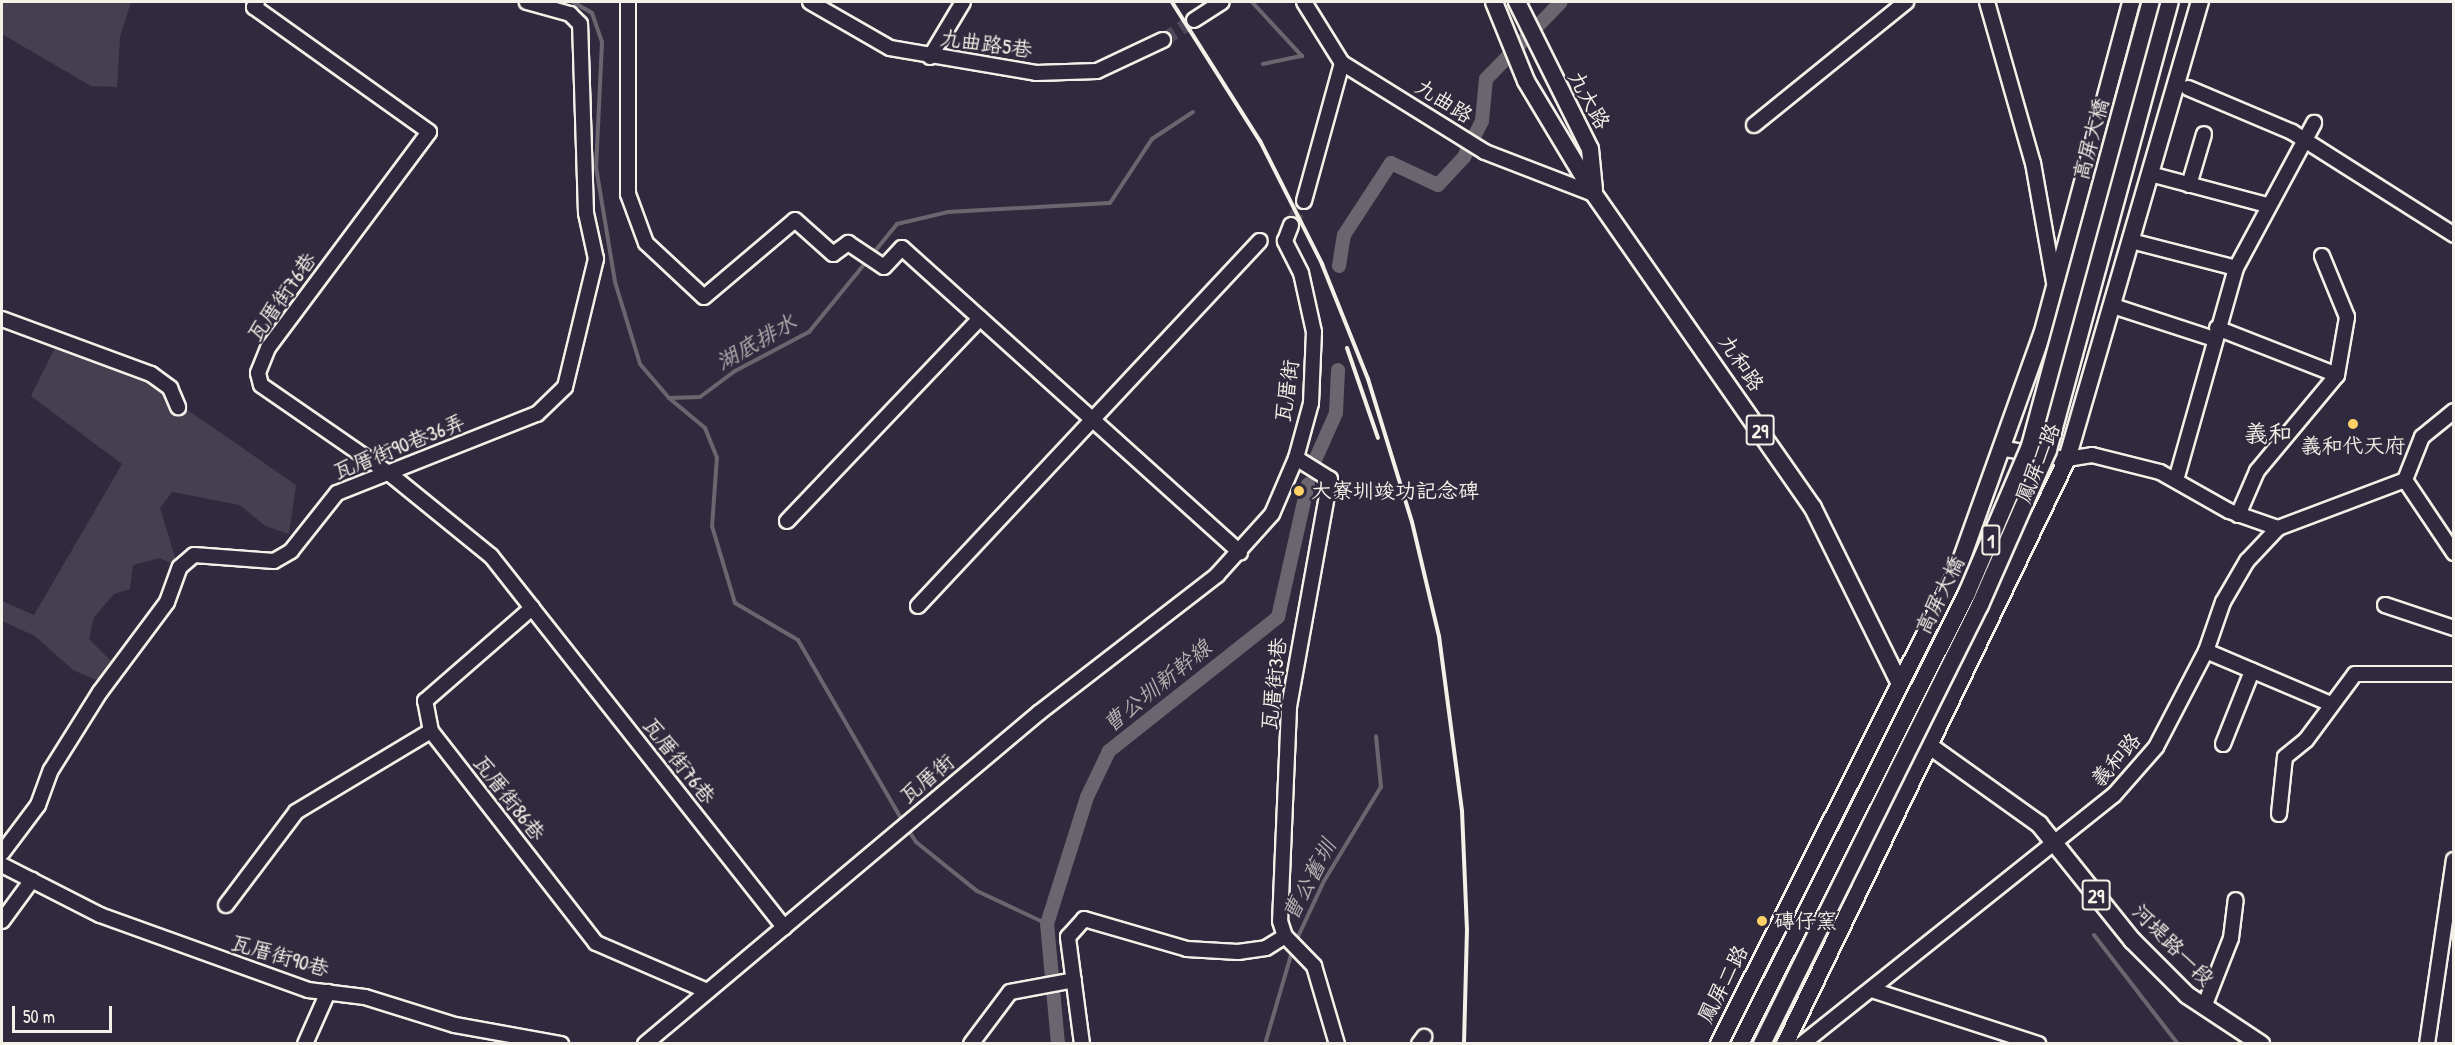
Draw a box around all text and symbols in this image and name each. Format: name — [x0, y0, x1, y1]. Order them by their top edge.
street label: 九曲路5巷 — [938, 25, 1034, 63]
street label: 九大路 — [1563, 66, 1615, 134]
street label: 九曲路 — [1411, 74, 1477, 128]
street label: 高屏大橋 — [2068, 95, 2114, 183]
street label: 瓦厝街76巷 — [242, 248, 322, 346]
water label: 湖底排水 — [711, 309, 801, 375]
street label: 九和路 — [1713, 330, 1769, 396]
street label: 瓦厝街 — [1270, 358, 1304, 424]
street label: 瓦厝街90巷36弄 — [329, 409, 469, 485]
road number: 29 — [1745, 413, 1775, 447]
marker: 義和代天府 — [2346, 417, 2360, 431]
street label: 鳳屏二路 — [2011, 419, 2065, 507]
district label: 義和 — [2244, 420, 2292, 448]
place label: 義和代天府 — [2301, 433, 2405, 459]
place label: 大寮圳竣功記念碑 — [1311, 478, 1479, 504]
marker: 大寮圳竣功記念碑 — [1292, 484, 1306, 498]
road number: 1 — [1980, 523, 2002, 557]
street label: 高屏大橋 — [1910, 552, 1970, 638]
water label: 曹公圳新幹線 — [1097, 634, 1217, 738]
street label: 瓦厝街3巷 — [1257, 636, 1291, 732]
street label: 瓦厝街76巷 — [637, 713, 721, 809]
street label: 義和路 — [2086, 728, 2146, 792]
street label: 瓦厝街 — [895, 749, 959, 809]
street label: 瓦厝街86巷 — [468, 750, 550, 846]
water label: 曹公舊圳 — [1277, 835, 1341, 925]
road number: 29 — [2081, 878, 2111, 912]
street label: 河堤路一段 — [2127, 899, 2219, 991]
place label: 磚仔窯 — [1774, 908, 1837, 934]
marker: 磚仔窯 — [1755, 914, 1769, 928]
street label: 瓦厝街90巷 — [228, 930, 332, 982]
street label: 鳳屏二路 — [1693, 941, 1753, 1027]
scale bar — [15, 994, 116, 1032]
text: 50 m — [23, 1004, 55, 1029]

